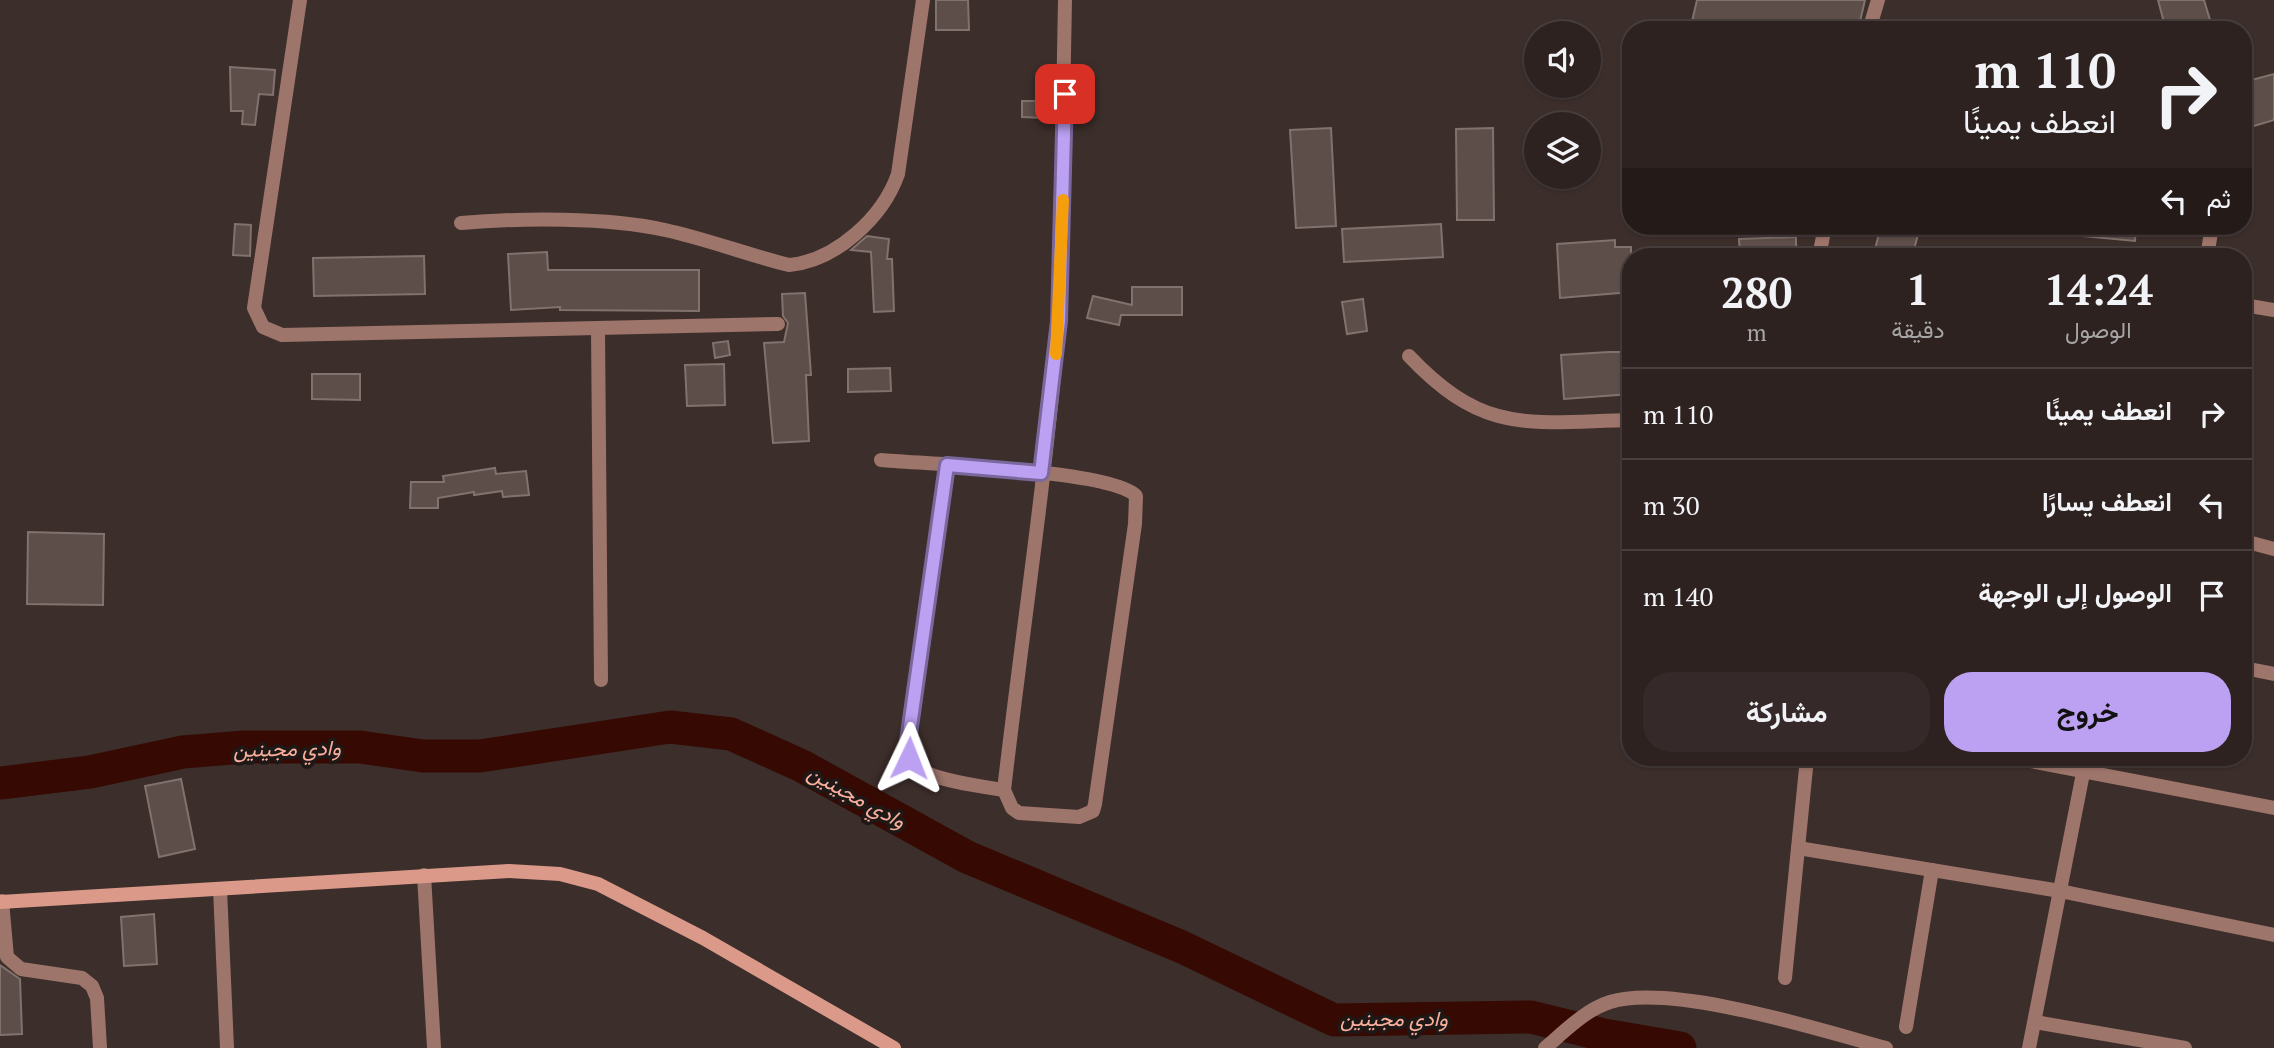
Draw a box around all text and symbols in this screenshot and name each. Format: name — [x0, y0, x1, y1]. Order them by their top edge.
map controls — [1524, 21, 1601, 189]
button: sound — [1524, 21, 1601, 98]
text: 110 m — [1974, 37, 2116, 102]
icon: right — [2140, 49, 2231, 140]
pin — [1035, 64, 1095, 124]
icon: arrive — [1046, 75, 1084, 113]
text: انعطف يمينًا — [1963, 100, 2116, 142]
button: layers — [1524, 112, 1601, 189]
text: ثم — [2207, 181, 2231, 215]
icon: left — [2155, 182, 2193, 220]
text: 1 — [1906, 261, 1930, 317]
text: 14:24 — [2044, 261, 2153, 317]
text: 280 — [1721, 264, 1792, 320]
text: دقيقة — [1891, 314, 1945, 345]
text: الوصول — [2065, 314, 2131, 345]
text: m — [1747, 317, 1767, 348]
text: انعطف يمينًا — [2045, 393, 2172, 427]
icon: right — [2193, 395, 2231, 433]
text: 110 m — [1643, 397, 1713, 431]
text: انعطف يسارًا — [2042, 484, 2172, 518]
icon: left — [2193, 486, 2231, 524]
text: 30 m — [1643, 488, 1700, 522]
text: الوصول إلى الوجهة — [1978, 575, 2172, 609]
icon: arrive — [2193, 577, 2231, 615]
text: 140 m — [1643, 579, 1713, 613]
button: مشاركة — [1643, 672, 1930, 752]
button: خروج — [1944, 672, 2231, 752]
position arrow — [872, 721, 946, 795]
water label: وادي مجينين — [233, 733, 342, 767]
water label: وادي مجينين — [801, 758, 912, 838]
water label: وادي مجينين — [1340, 1004, 1449, 1036]

